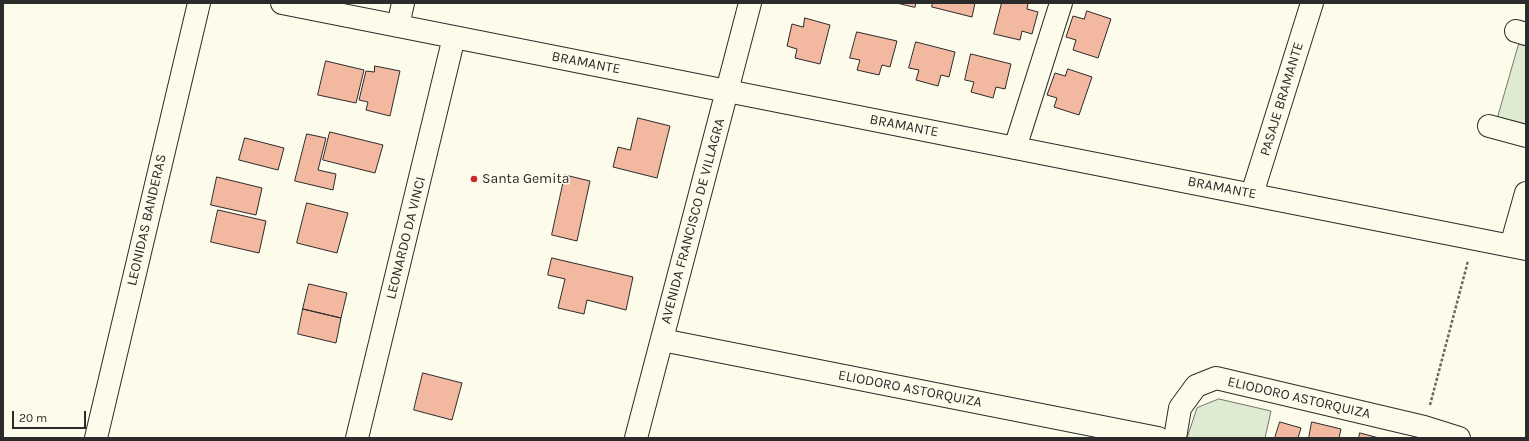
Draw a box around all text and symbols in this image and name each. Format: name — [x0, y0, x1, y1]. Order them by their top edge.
street label: PASAJE BRAMANTE — [1257, 40, 1307, 158]
street label: BRAMANTE — [550, 48, 622, 78]
street label: BRAMANTE — [868, 111, 940, 141]
street label: AVENIDA FRANCISCO DE VILLAGRA — [657, 116, 729, 326]
street label: LEONIDAS BANDERAS — [124, 153, 170, 287]
place label: Santa Gemita — [482, 171, 569, 187]
street label: BRAMANTE — [1186, 173, 1258, 203]
marker: Santa Gemita — [469, 174, 479, 184]
street label: LEONARDO DA VINCI — [383, 175, 429, 301]
street label: ELIODORO ASTORQUIZA — [837, 367, 983, 411]
street label: ELIODORO ASTORQUIZA — [1226, 373, 1372, 423]
scale bar — [14, 403, 88, 429]
text: 20 m — [19, 411, 47, 425]

